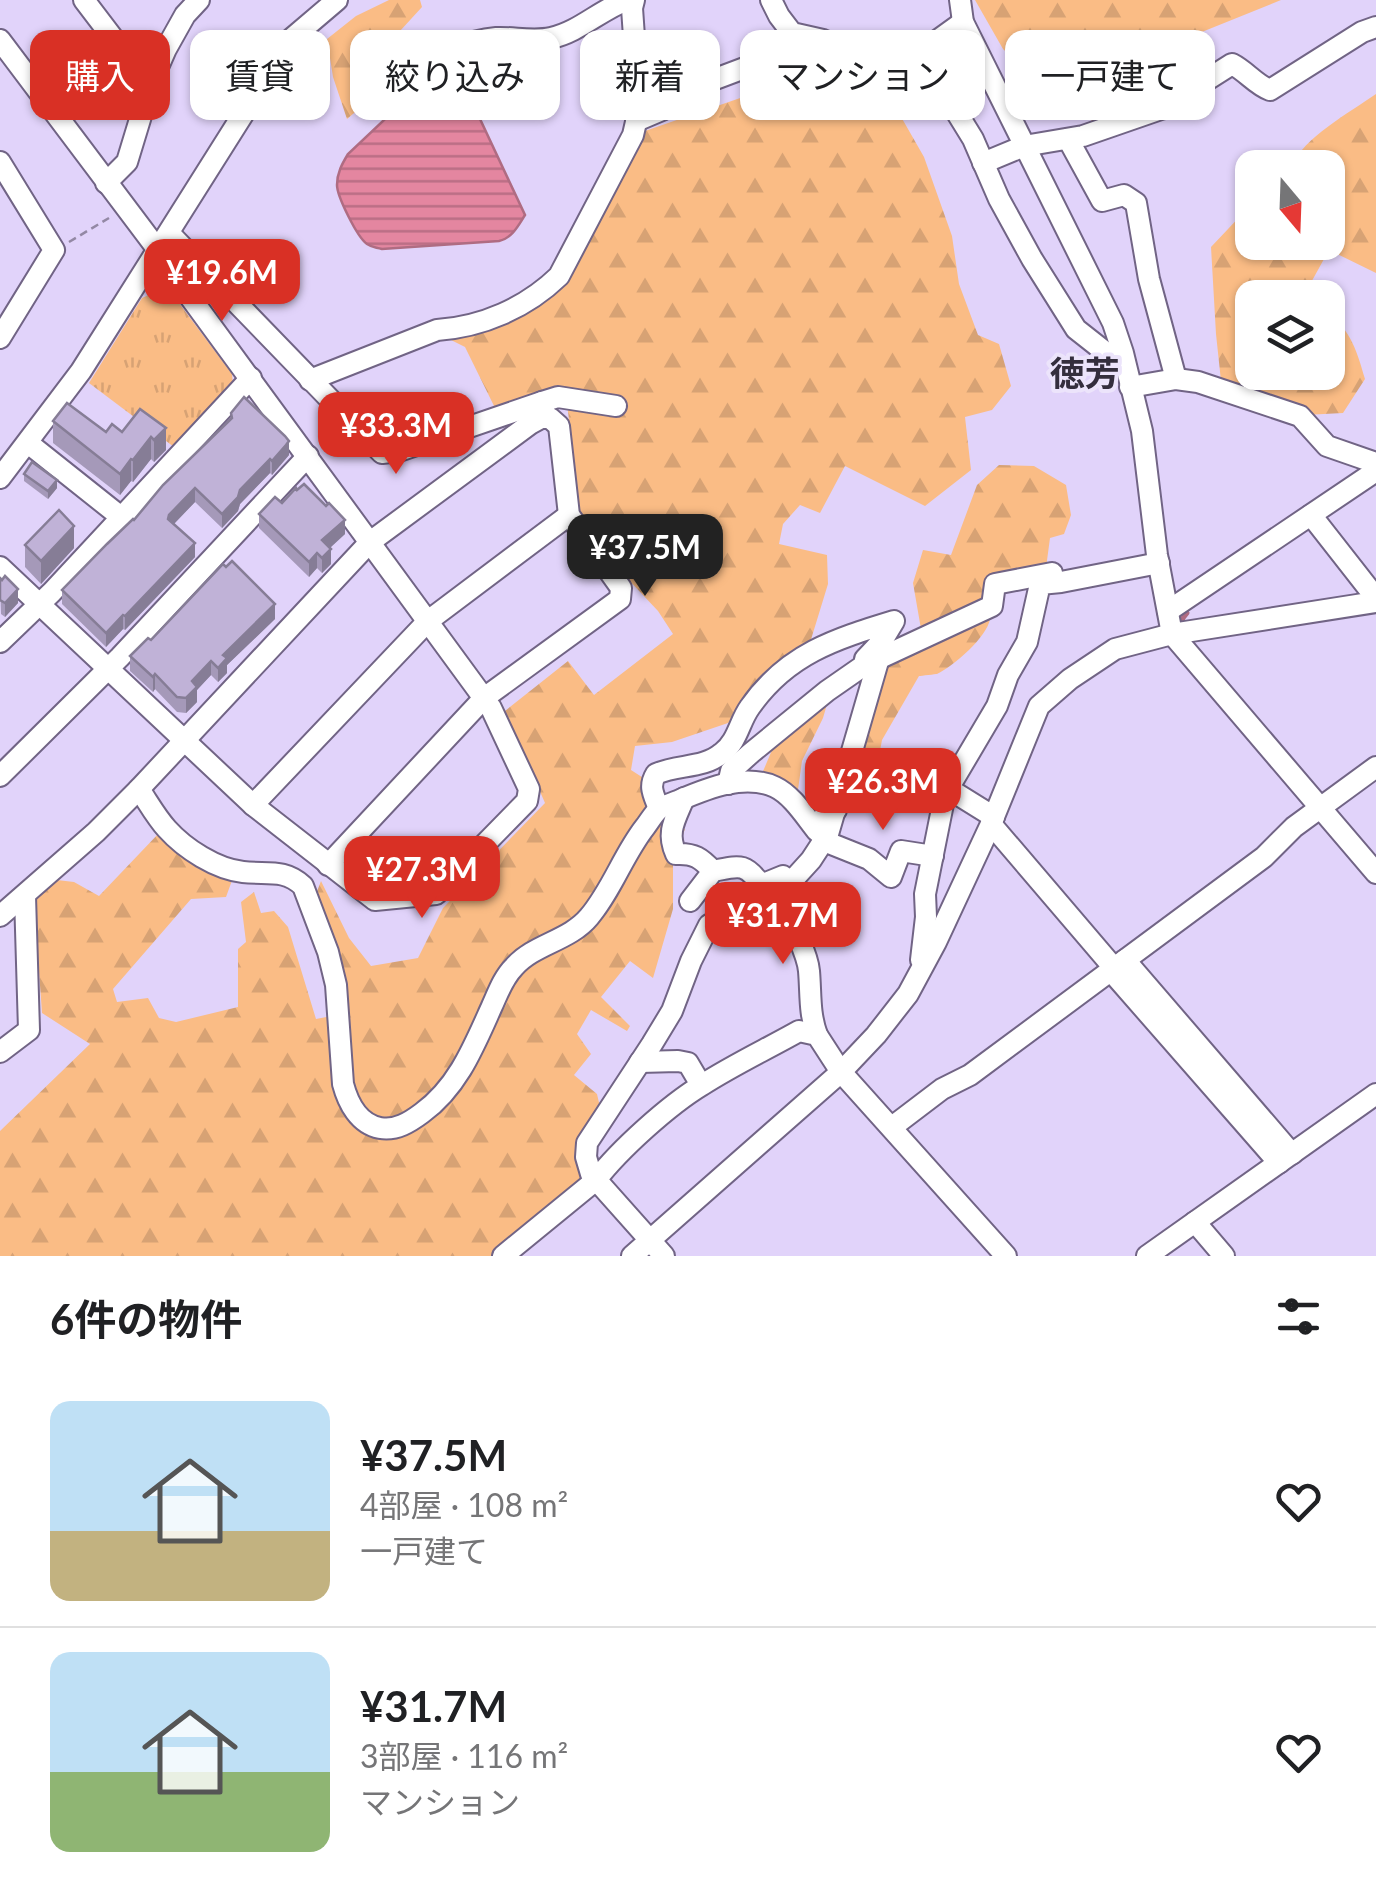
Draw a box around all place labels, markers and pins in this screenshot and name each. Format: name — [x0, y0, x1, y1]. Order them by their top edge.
pin: ¥19.6M — [141, 239, 303, 324]
pin: ¥33.3M — [315, 392, 477, 477]
pin: ¥37.5M — [564, 514, 726, 599]
pin: ¥26.3M — [802, 748, 964, 833]
pin: ¥27.3M — [341, 836, 503, 921]
pin: ¥31.7M — [702, 882, 864, 967]

